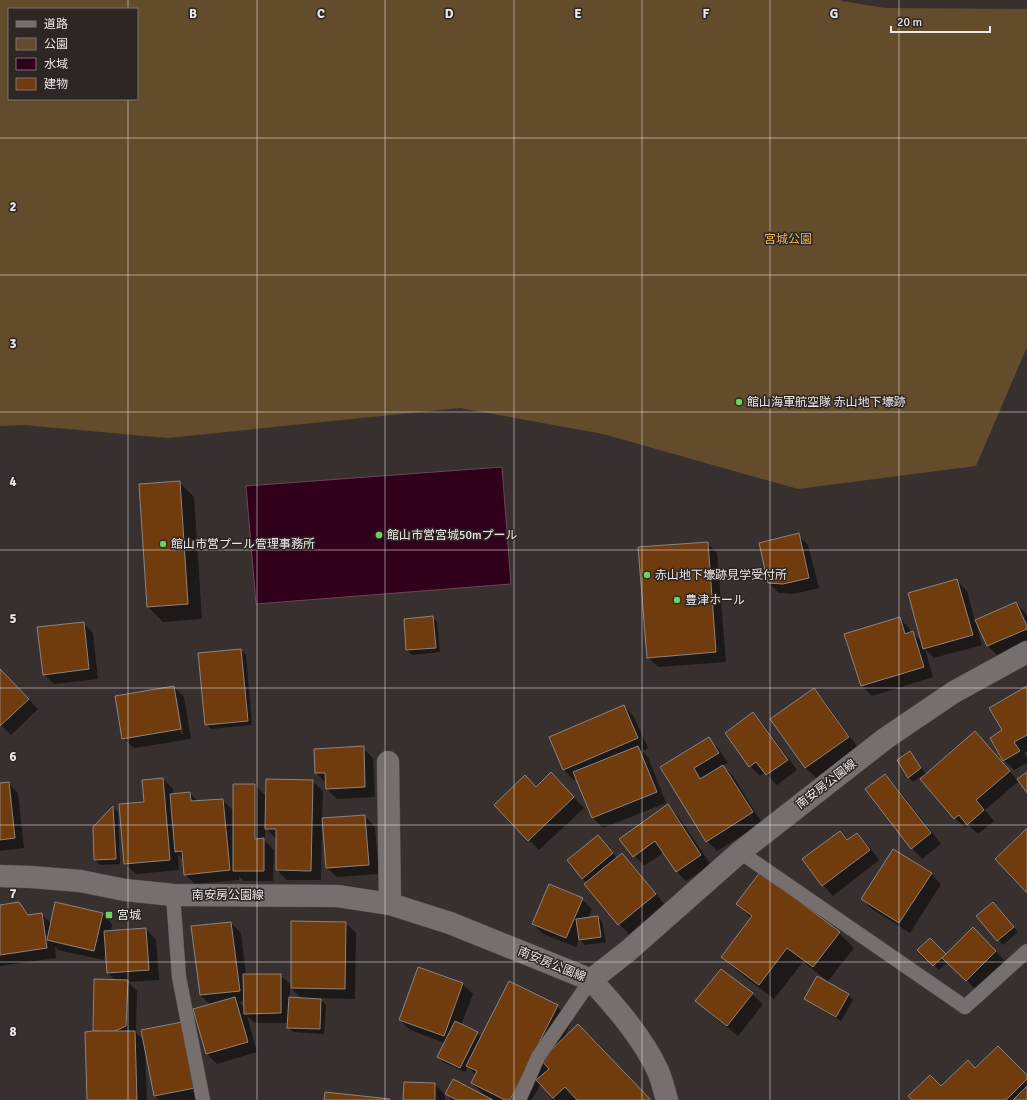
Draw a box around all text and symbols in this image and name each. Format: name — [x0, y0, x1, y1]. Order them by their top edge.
text: B — [189, 6, 197, 22]
text: C — [317, 6, 325, 22]
text: D — [445, 6, 454, 22]
text: E — [574, 6, 582, 22]
text: F — [703, 6, 710, 22]
text: G — [830, 6, 838, 22]
legend — [8, 8, 138, 100]
scale bar — [891, 8, 990, 34]
text: 20 m — [897, 15, 922, 30]
text: 道路 — [44, 17, 68, 32]
text: 公園 — [44, 37, 68, 52]
text: 水域 — [44, 57, 68, 72]
text: 建物 — [44, 77, 68, 92]
text: 2 — [9, 199, 17, 215]
park label: 宮城公園 — [764, 232, 812, 247]
text: 3 — [9, 336, 17, 352]
place label: 館山海軍航空隊 赤山地下壕跡 — [747, 395, 906, 410]
marker: 館山海軍航空隊 赤山地下壕跡 — [734, 397, 744, 407]
text: 4 — [9, 474, 17, 490]
place label: 館山市営宮城50mプール — [387, 528, 518, 543]
marker: 館山市営宮城50mプール — [374, 530, 384, 540]
place label: 館山市営プール管理事務所 — [171, 537, 315, 552]
marker: 館山市営プール管理事務所 — [158, 539, 168, 549]
place label: 赤山地下壕跡見学受付所 — [655, 568, 787, 583]
marker: 赤山地下壕跡見学受付所 — [642, 570, 652, 580]
place label: 豊津ホール — [685, 593, 745, 608]
marker: 豊津ホール — [672, 595, 682, 605]
text: 5 — [9, 611, 17, 627]
text: 6 — [9, 749, 17, 765]
street label: 南安房公園線 — [793, 756, 859, 812]
text: 7 — [9, 886, 17, 902]
street label: 南安房公園線 — [192, 888, 264, 903]
place label: 宮城 — [117, 908, 141, 923]
marker: 宮城 — [104, 910, 114, 920]
street label: 南安房公園線 — [516, 944, 588, 985]
text: 8 — [9, 1024, 17, 1040]

